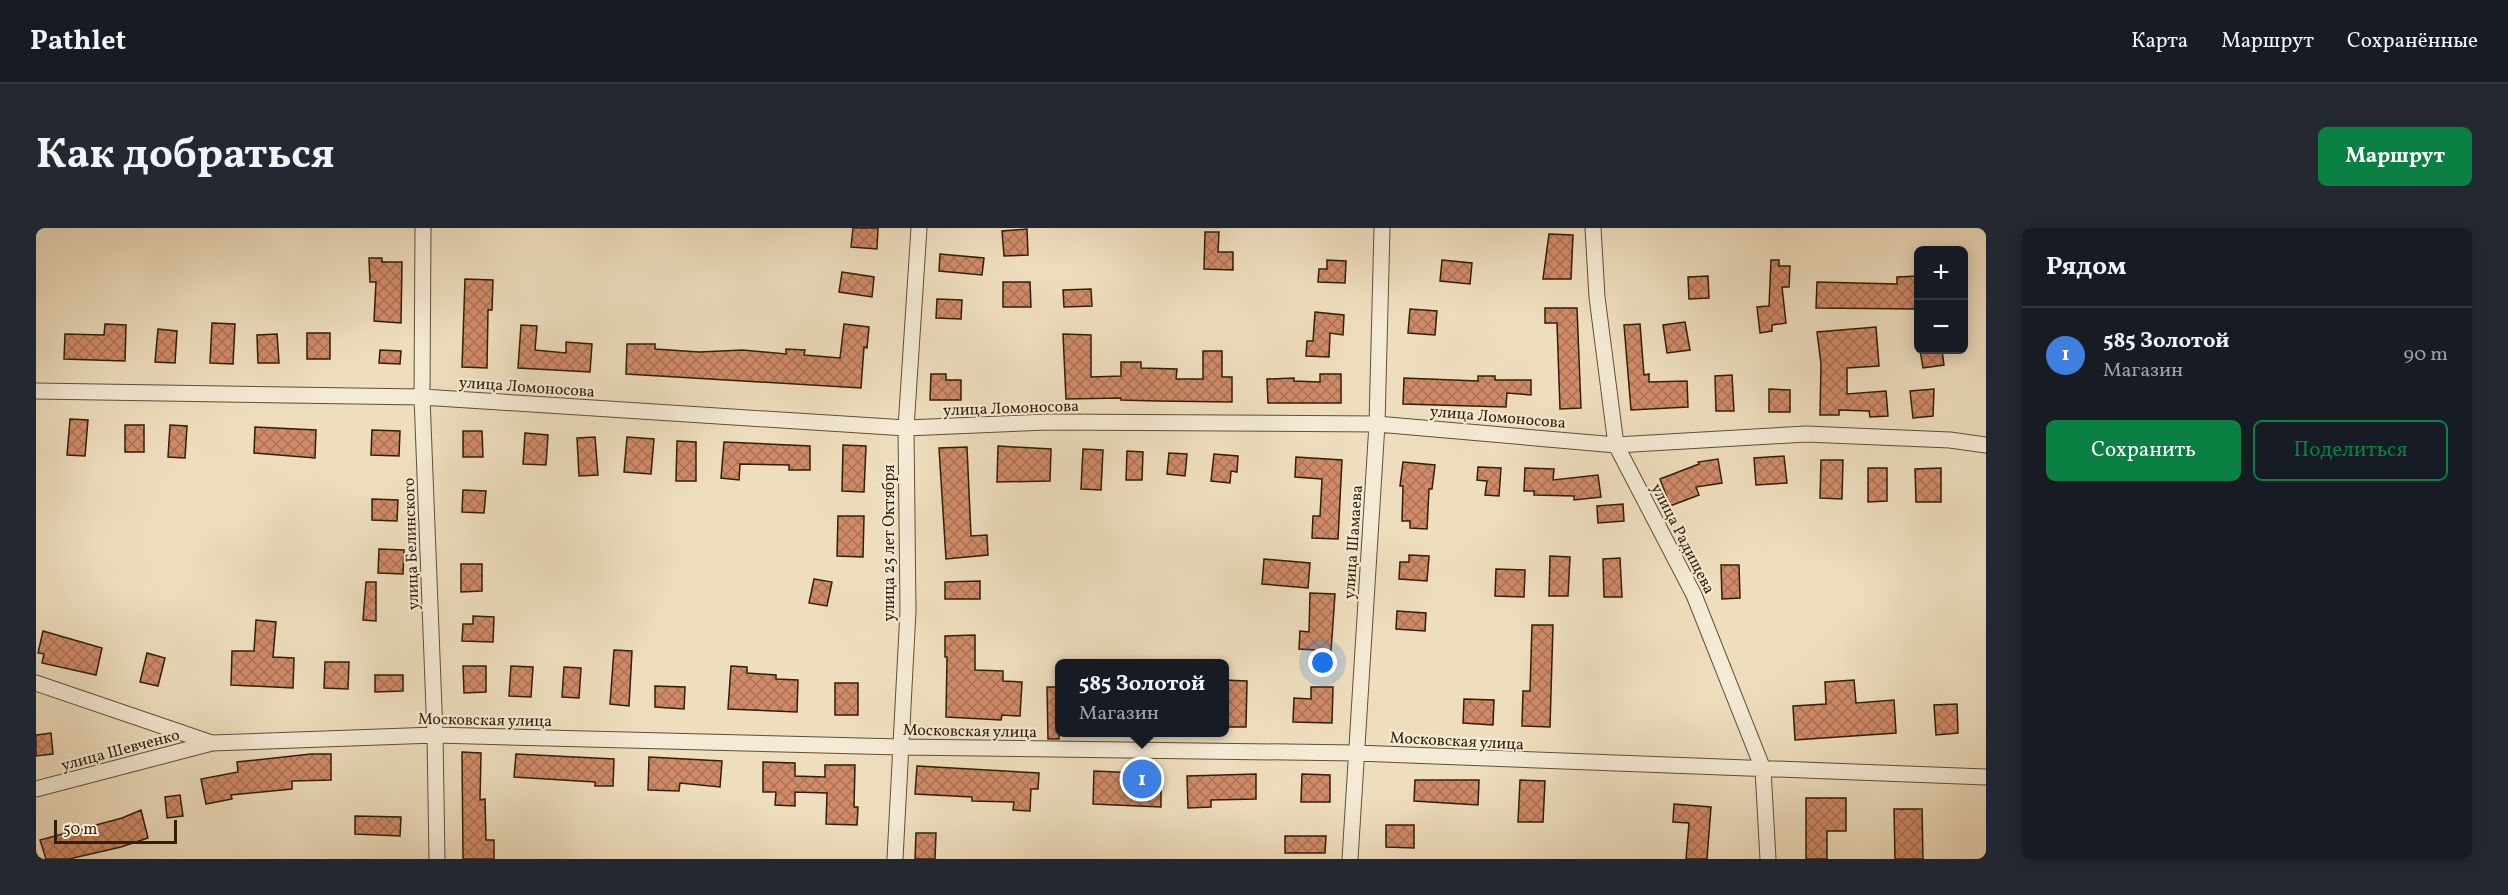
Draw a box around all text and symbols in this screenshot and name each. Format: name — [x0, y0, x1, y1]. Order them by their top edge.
text: Pathlet — [30, 22, 126, 61]
text: Карта — [2131, 27, 2188, 56]
text: Маршрут — [2221, 27, 2314, 56]
text: Сохранённые — [2347, 27, 2478, 56]
text: Как добраться — [36, 127, 335, 186]
button: Маршрут — [2318, 127, 2472, 186]
map controls — [1914, 246, 1968, 354]
button: + — [1914, 246, 1968, 300]
text: Рядом — [2046, 249, 2126, 285]
button: − — [1914, 300, 1968, 354]
text: 585 Золотой — [2103, 326, 2230, 357]
text: 1 — [2061, 341, 2070, 369]
text: 90 m — [2404, 341, 2448, 369]
text: Магазин — [2103, 357, 2183, 385]
street label: улица Ломоносова — [458, 372, 596, 404]
street label: улица Ломоносова — [943, 396, 1080, 422]
street label: улица Ломоносова — [1429, 401, 1567, 435]
button: Сохранить — [2046, 420, 2241, 481]
button: Поделиться — [2253, 420, 2448, 481]
street label: улица 25 лет Октября — [879, 464, 901, 622]
street label: улица Белинского — [399, 477, 425, 611]
street label: улица Радищева — [1645, 480, 1720, 598]
street label: улица Шамаева — [1339, 484, 1369, 600]
your location — [1308, 648, 1337, 677]
popup — [1055, 659, 1229, 737]
text: 585 Золотой — [1079, 669, 1205, 700]
text: Магазин — [1079, 700, 1159, 728]
street label: Московская улица — [418, 709, 552, 733]
street label: Московская улица — [903, 720, 1037, 744]
street label: улица Шевченко — [59, 725, 182, 777]
street label: Московская улица — [1389, 727, 1525, 757]
pin: 1 — [1122, 756, 1162, 802]
scale bar — [54, 817, 177, 844]
text: 50 m — [63, 819, 97, 841]

